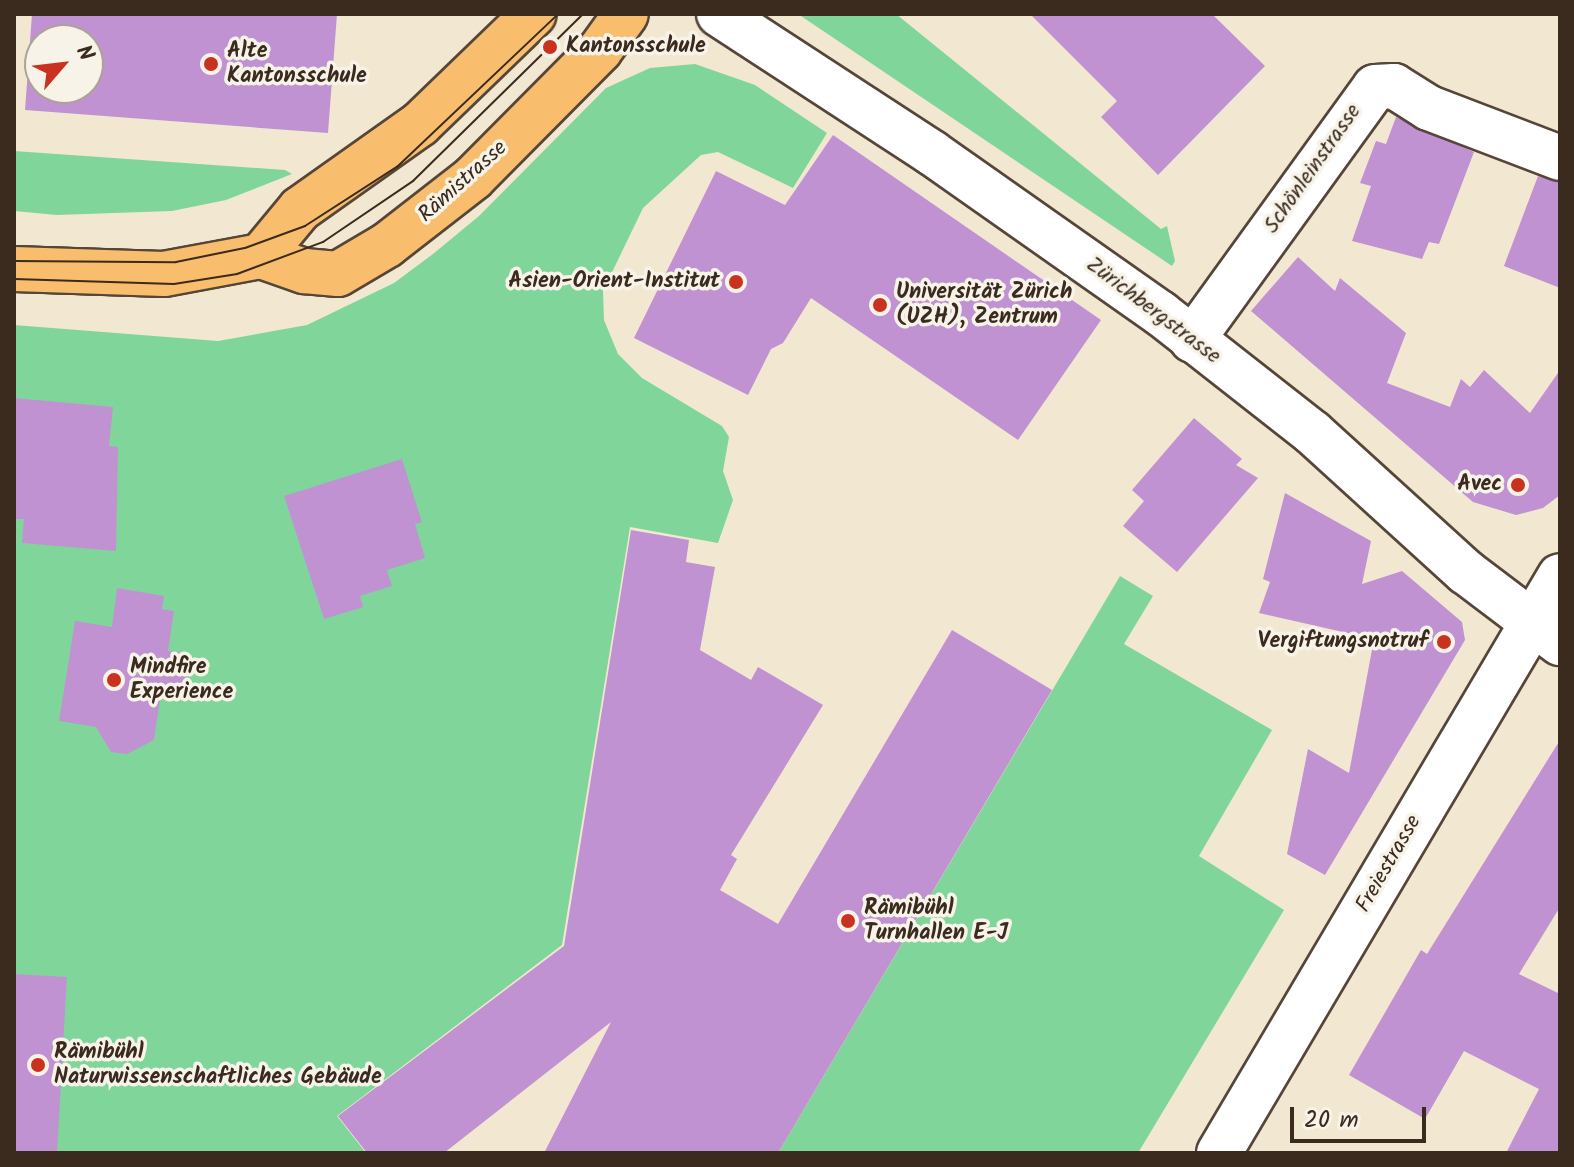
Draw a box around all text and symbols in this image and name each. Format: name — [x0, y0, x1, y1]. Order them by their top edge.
north arrow — [24, 24, 104, 104]
place label: Kantonsschule — [566, 34, 706, 60]
place label: Alte Kantonsschule — [227, 38, 367, 90]
marker: Kantonsschule — [541, 38, 559, 56]
text: N — [65, 39, 103, 68]
marker: Alte Kantonsschule — [202, 55, 220, 73]
street label: Schönleinstrasse — [1259, 99, 1367, 239]
street label: Rämistrasse — [413, 135, 513, 229]
street label: Zürichbergstrasse — [1081, 252, 1225, 370]
place label: Asien-Orient-Institut — [508, 269, 720, 295]
marker: Asien-Orient-Institut — [727, 273, 745, 291]
place label: Universität Zürich (UZH), Zentrum — [896, 279, 1072, 330]
marker: Universität Zürich (UZH), Zentrum — [871, 296, 889, 314]
place label: Avec — [1457, 472, 1502, 498]
marker: Avec — [1509, 476, 1527, 494]
place label: Vergiftungsnotruf — [1258, 629, 1428, 655]
marker: Vergiftungsnotruf — [1435, 633, 1453, 651]
place label: Mindfire Experience — [130, 654, 233, 706]
marker: Mindfire Experience — [105, 671, 123, 689]
street label: Freiestrasse — [1351, 811, 1427, 917]
place label: Rämibühl Turnhallen E-J — [864, 895, 1008, 946]
marker: Rämibühl Turnhallen E-J — [839, 912, 857, 930]
place label: Rämibühl Naturwissenschaftliches Gebäude — [54, 1039, 382, 1090]
marker: Rämibühl Naturwissenschaftliches Gebäude — [29, 1056, 47, 1074]
scale bar — [1294, 1091, 1430, 1141]
text: 20 m — [1304, 1101, 1359, 1140]

